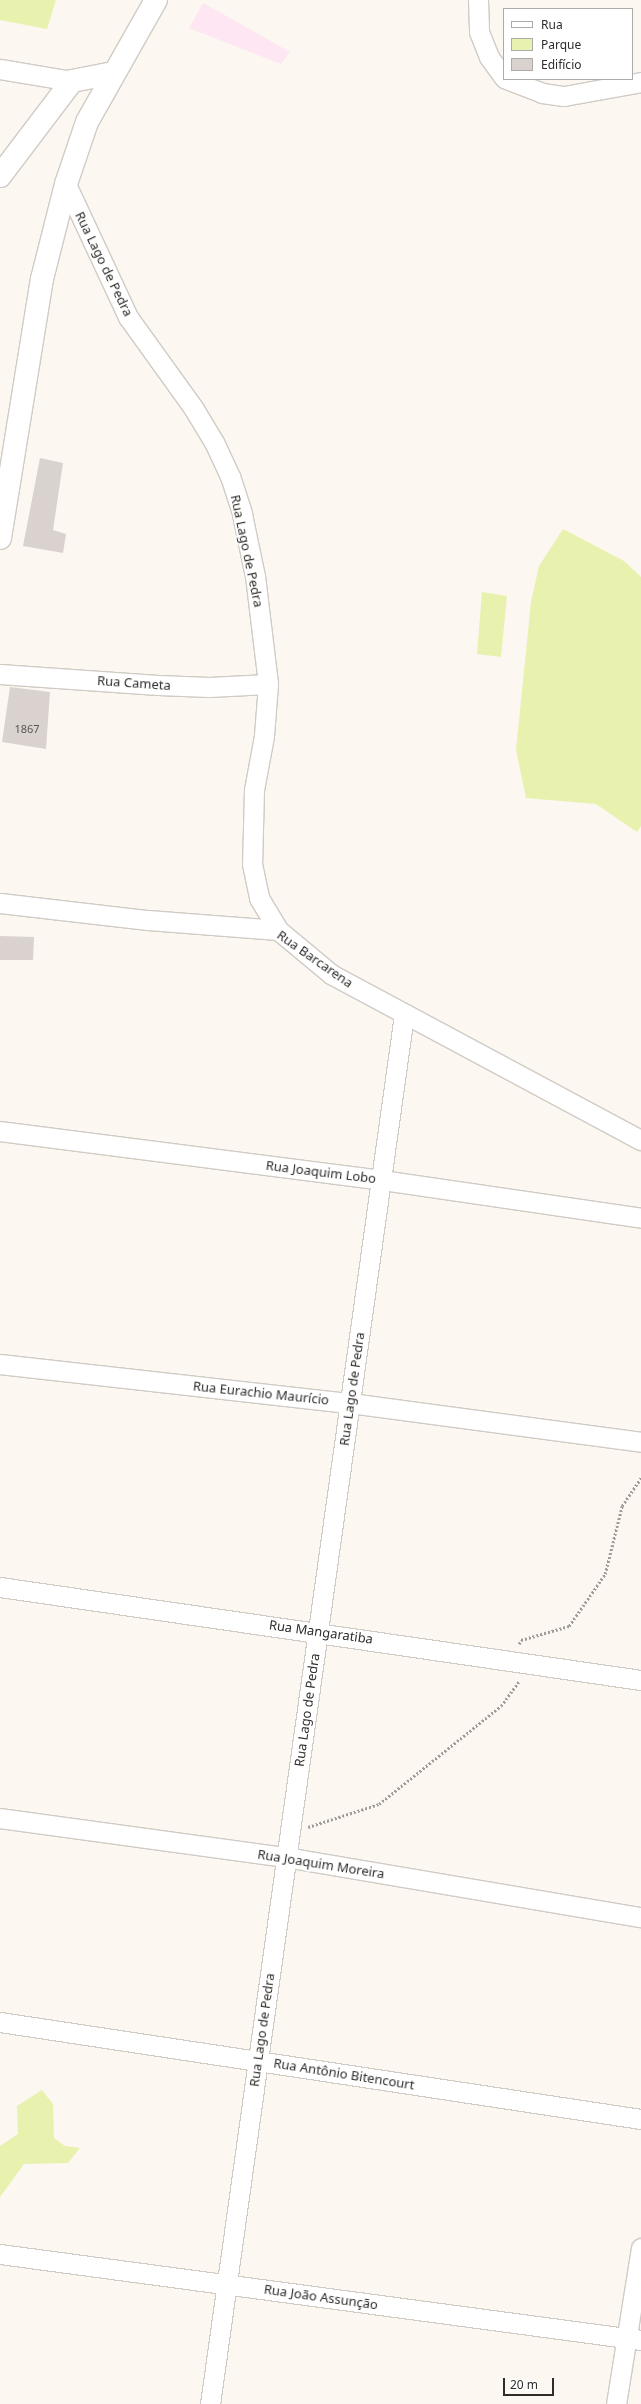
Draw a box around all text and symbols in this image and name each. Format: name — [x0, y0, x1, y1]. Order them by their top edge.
legend — [503, 8, 633, 80]
text: Rua — [541, 16, 563, 33]
text: Parque — [541, 36, 581, 53]
text: Edifício — [541, 56, 582, 73]
street label: Rua Lago de Pedra — [72, 209, 136, 319]
street label: Rua Lago de Pedra — [227, 493, 267, 609]
street label: Rua Cameta — [97, 673, 171, 693]
house number: 1867 — [14, 722, 40, 736]
street label: Rua Barcarena — [274, 927, 356, 991]
street label: Rua Joaquim Lobo — [265, 1157, 377, 1187]
street label: Rua Lago de Pedra — [336, 1331, 368, 1447]
street label: Rua Eurachio Maurício — [192, 1378, 330, 1408]
street label: Rua Mangaratiba — [268, 1617, 374, 1647]
street label: Rua Lago de Pedra — [291, 1652, 323, 1768]
street label: Rua Joaquim Moreira — [256, 1846, 386, 1882]
street label: Rua Lago de Pedra — [246, 1972, 278, 2088]
street label: Rua Antônio Bitencourt — [272, 2055, 416, 2093]
street label: Rua João Assunção — [263, 2281, 379, 2313]
scale bar — [505, 2370, 556, 2396]
text: 20 m — [510, 2376, 538, 2393]

